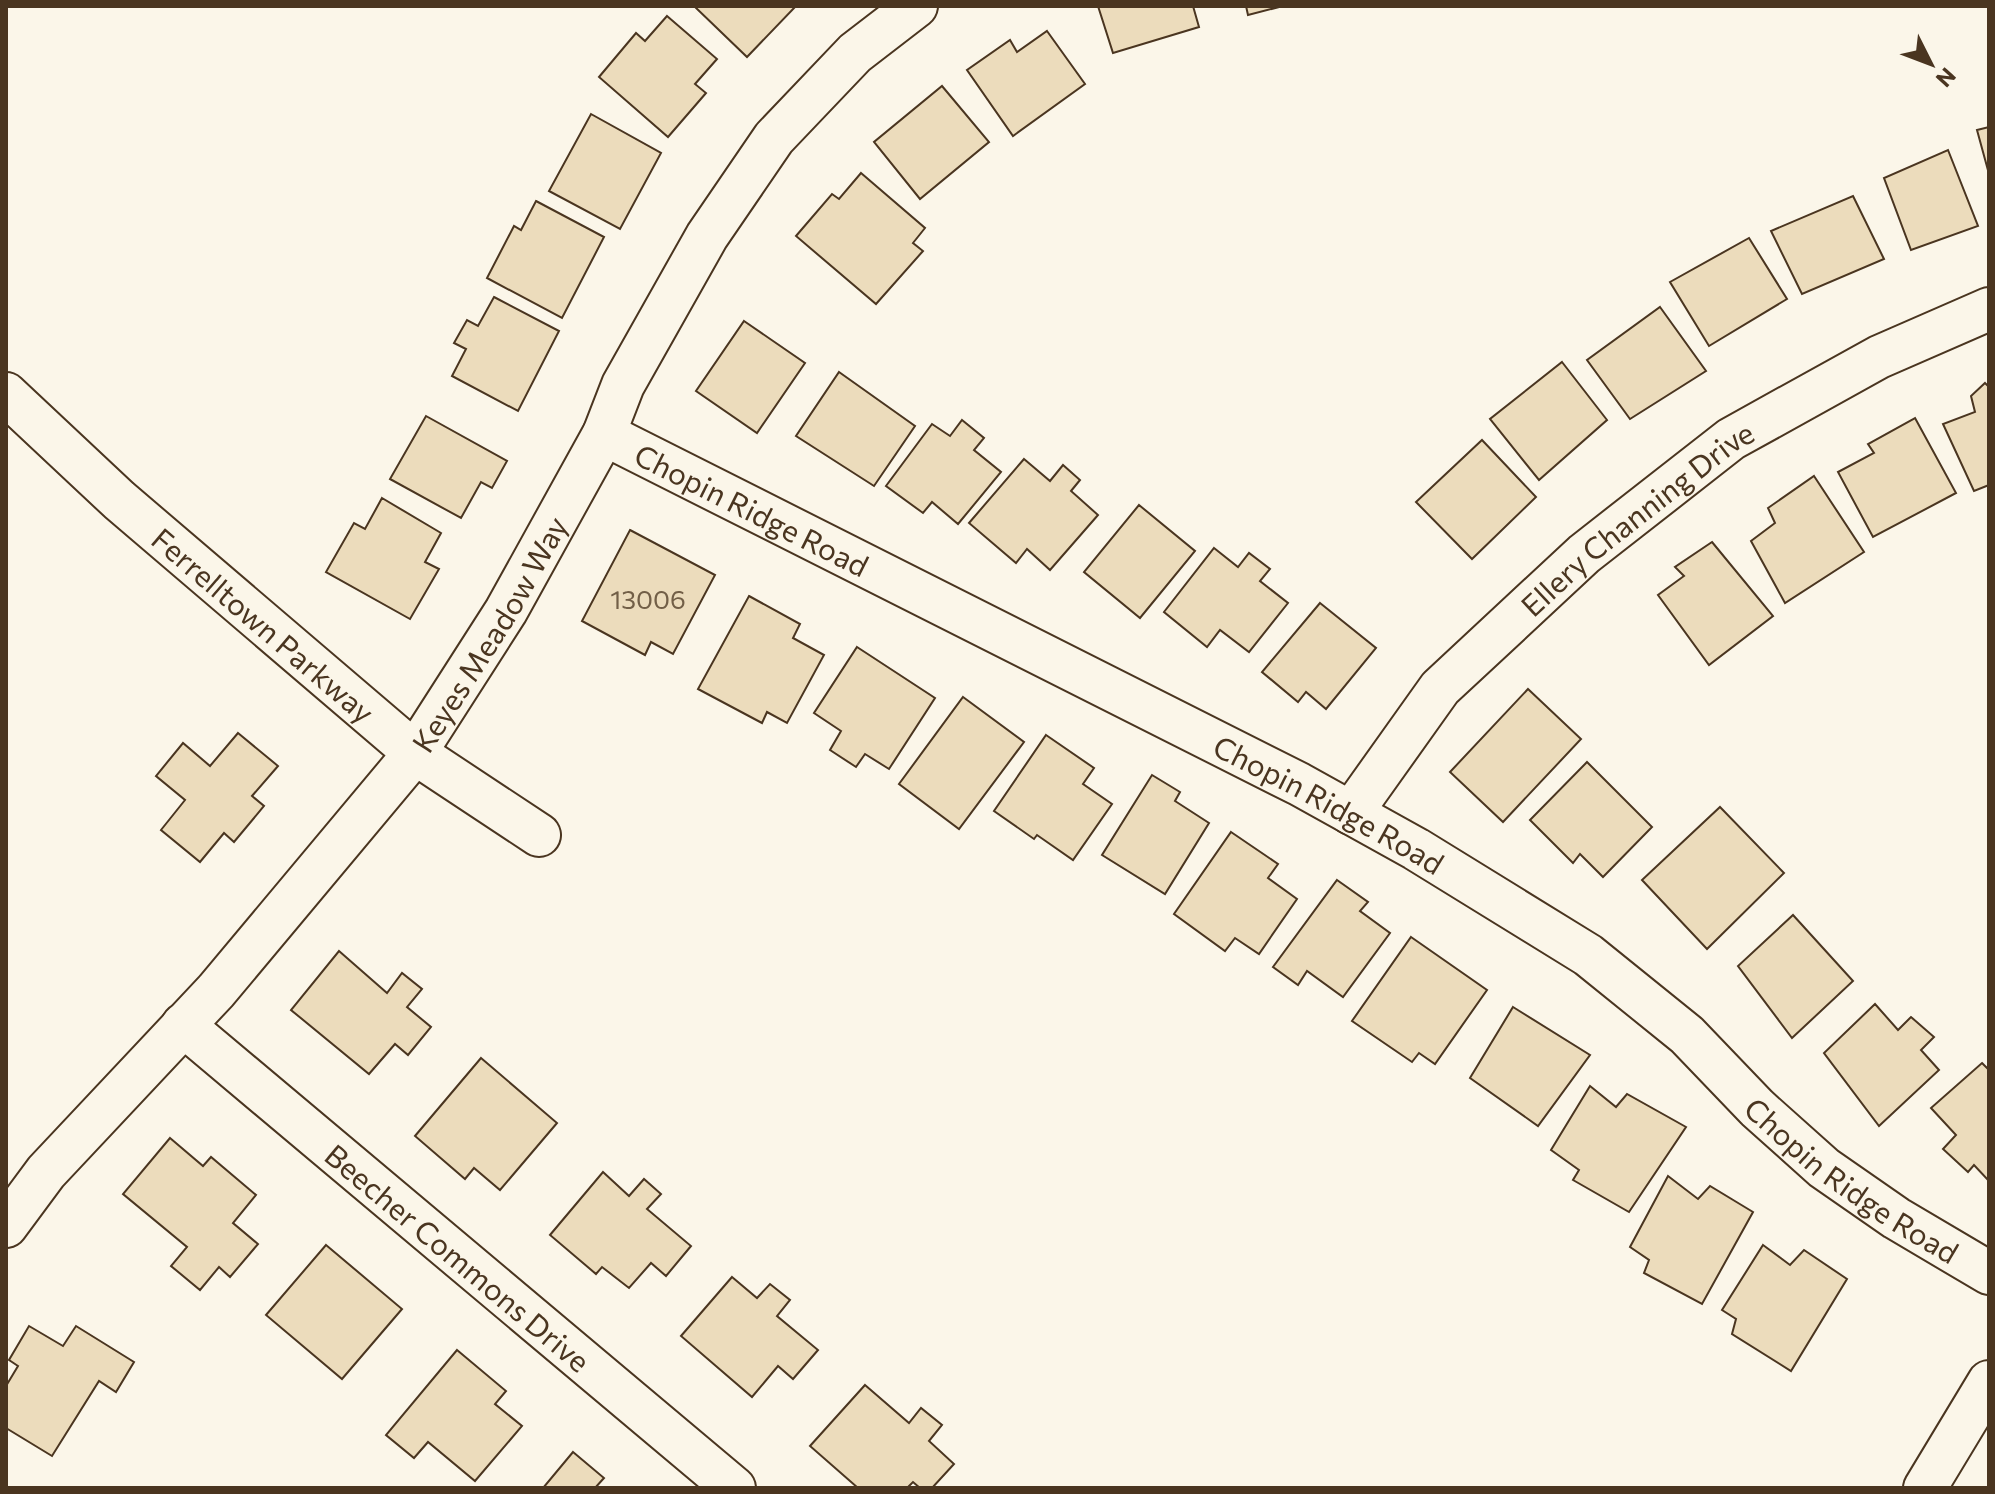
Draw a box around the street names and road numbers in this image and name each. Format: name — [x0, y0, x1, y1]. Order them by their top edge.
street label: Ellery Channing Drive — [1512, 412, 1759, 623]
street label: Chopin Ridge Road — [629, 434, 875, 583]
street label: Keyes Meadow Way — [402, 509, 574, 758]
street label: Ferrelltown Parkway — [145, 519, 383, 729]
street label: Chopin Ridge Road — [1208, 726, 1452, 881]
street label: Chopin Ridge Road — [1738, 1088, 1966, 1270]
street label: Beecher Commons Drive — [319, 1135, 599, 1378]

